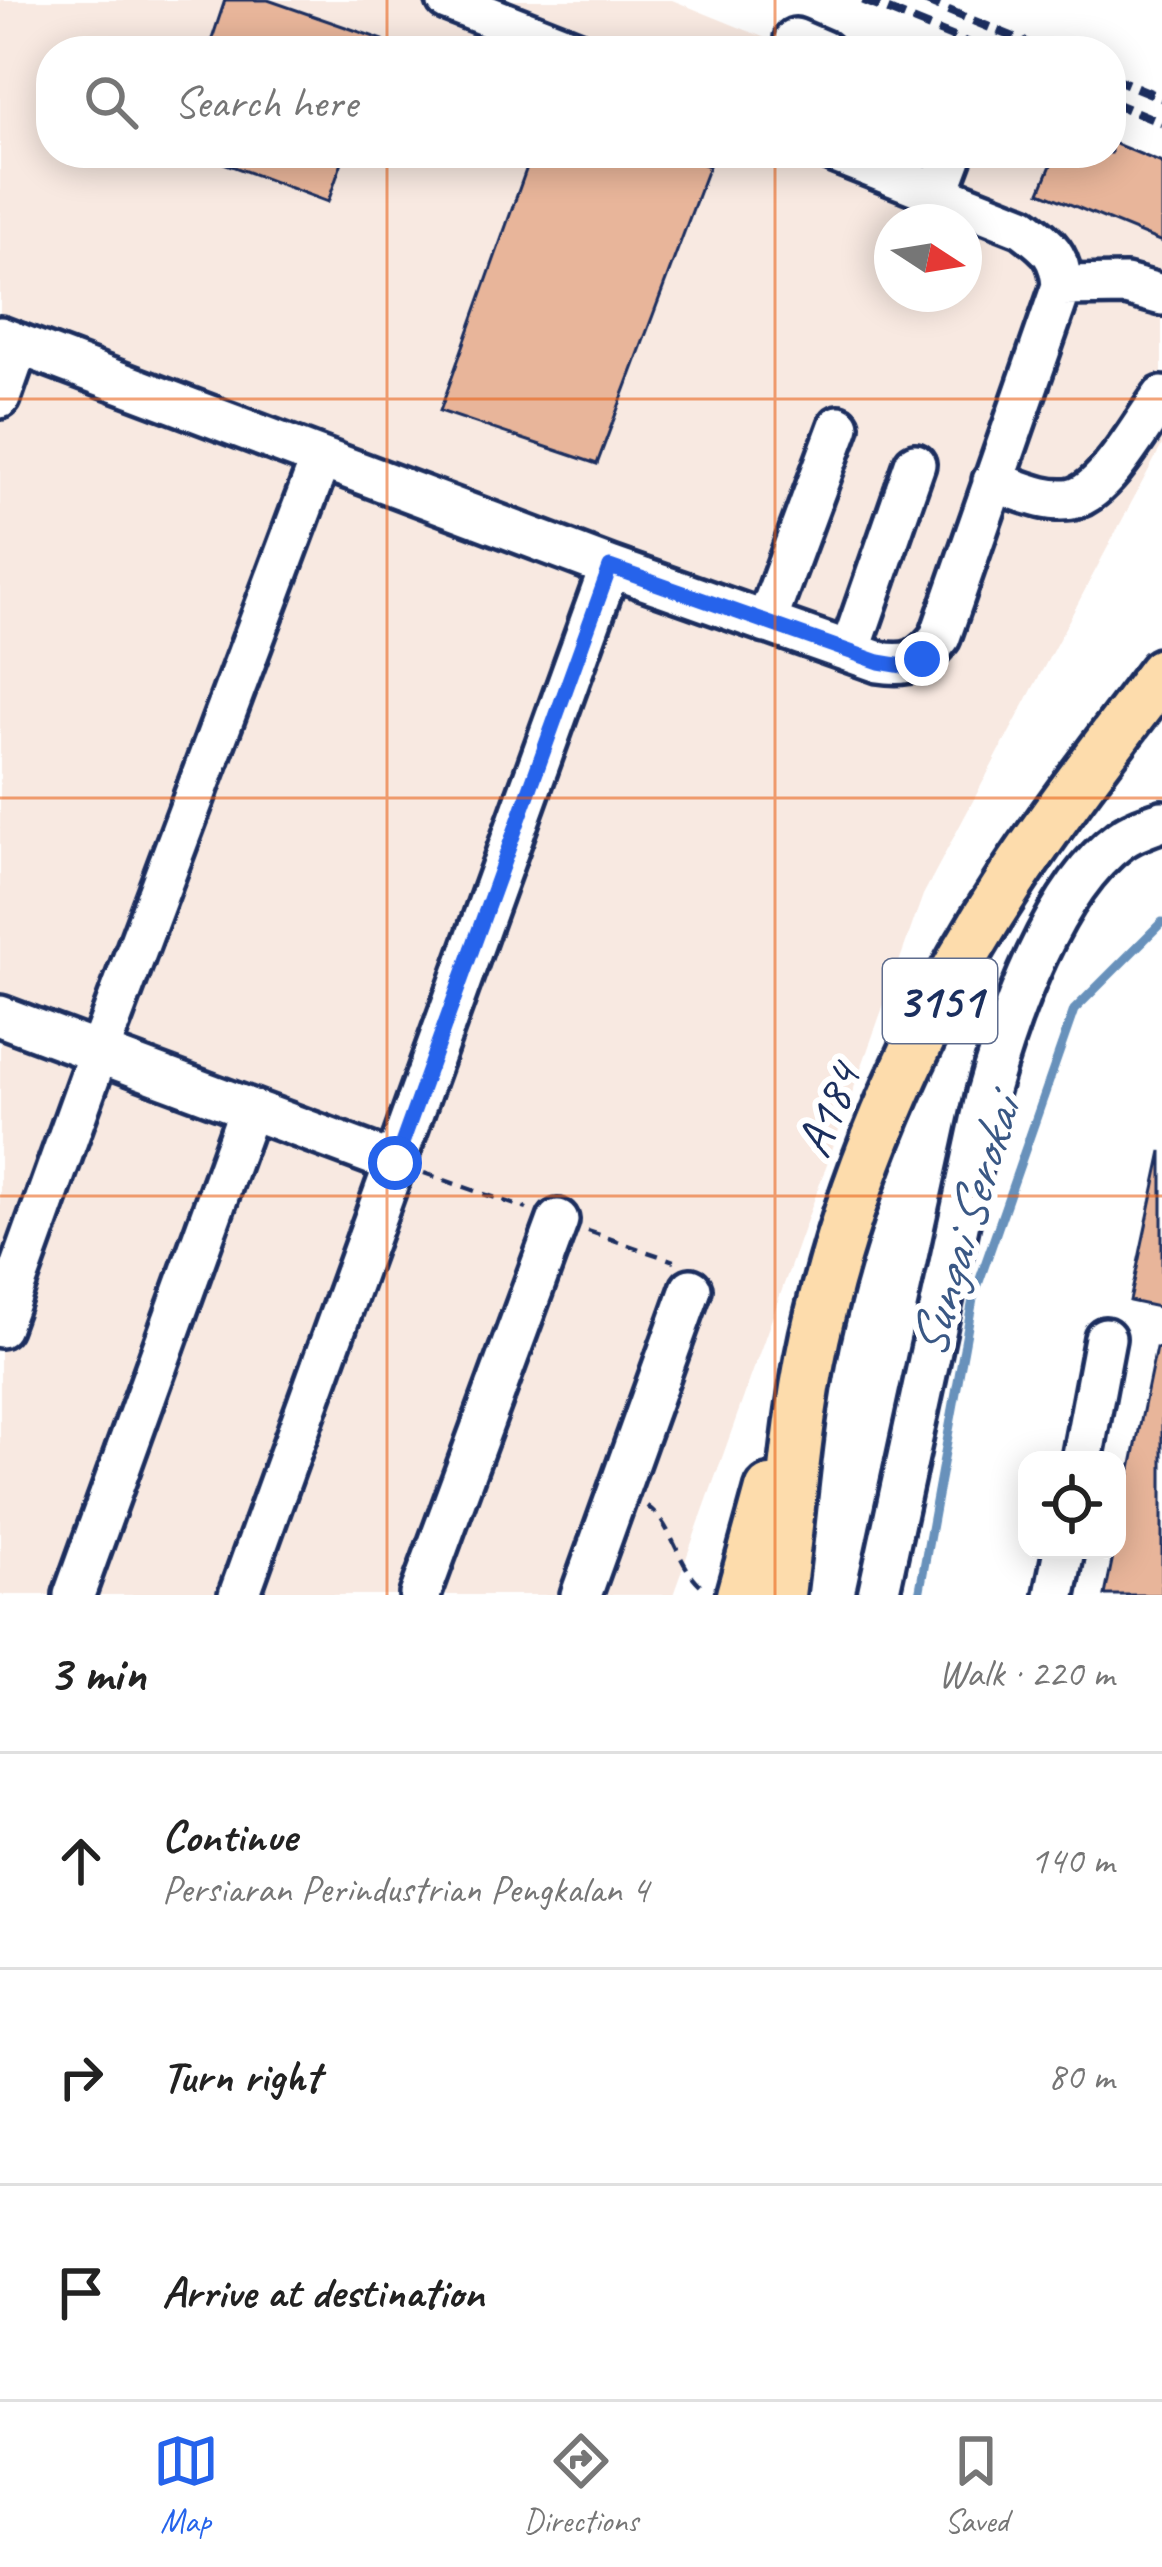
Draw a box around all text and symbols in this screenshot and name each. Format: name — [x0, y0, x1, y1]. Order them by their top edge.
search box — [36, 36, 1126, 168]
icon: search — [78, 69, 144, 135]
text: Search here — [174, 74, 357, 131]
north arrow — [874, 204, 982, 312]
route end — [895, 632, 949, 686]
road number: 3151 — [883, 959, 997, 1043]
street label: A184 — [781, 1050, 877, 1166]
water label: Sungai Serokai — [893, 1078, 1039, 1365]
route start — [368, 1136, 422, 1190]
map controls — [1018, 1451, 1126, 1559]
button: locate — [1018, 1451, 1126, 1559]
text: 3 min — [48, 1641, 146, 1705]
text: Walk · 220 m — [938, 1649, 1114, 1698]
text: Continue — [162, 1808, 296, 1865]
icon: ahead — [48, 1828, 114, 1894]
text: 140 m — [1030, 1836, 1114, 1885]
text: Persiaran Perindustrian Pengkalan 4 — [162, 1865, 649, 1914]
icon: right — [48, 2044, 114, 2110]
text: Turn right — [162, 2048, 320, 2105]
text: 80 m — [1048, 2052, 1114, 2101]
icon: arrive — [48, 2260, 114, 2326]
text: Arrive at destination — [162, 2264, 484, 2321]
tab: Map — [153, 2428, 219, 2542]
tab: Directions — [524, 2428, 638, 2542]
tab: Saved — [943, 2428, 1009, 2542]

